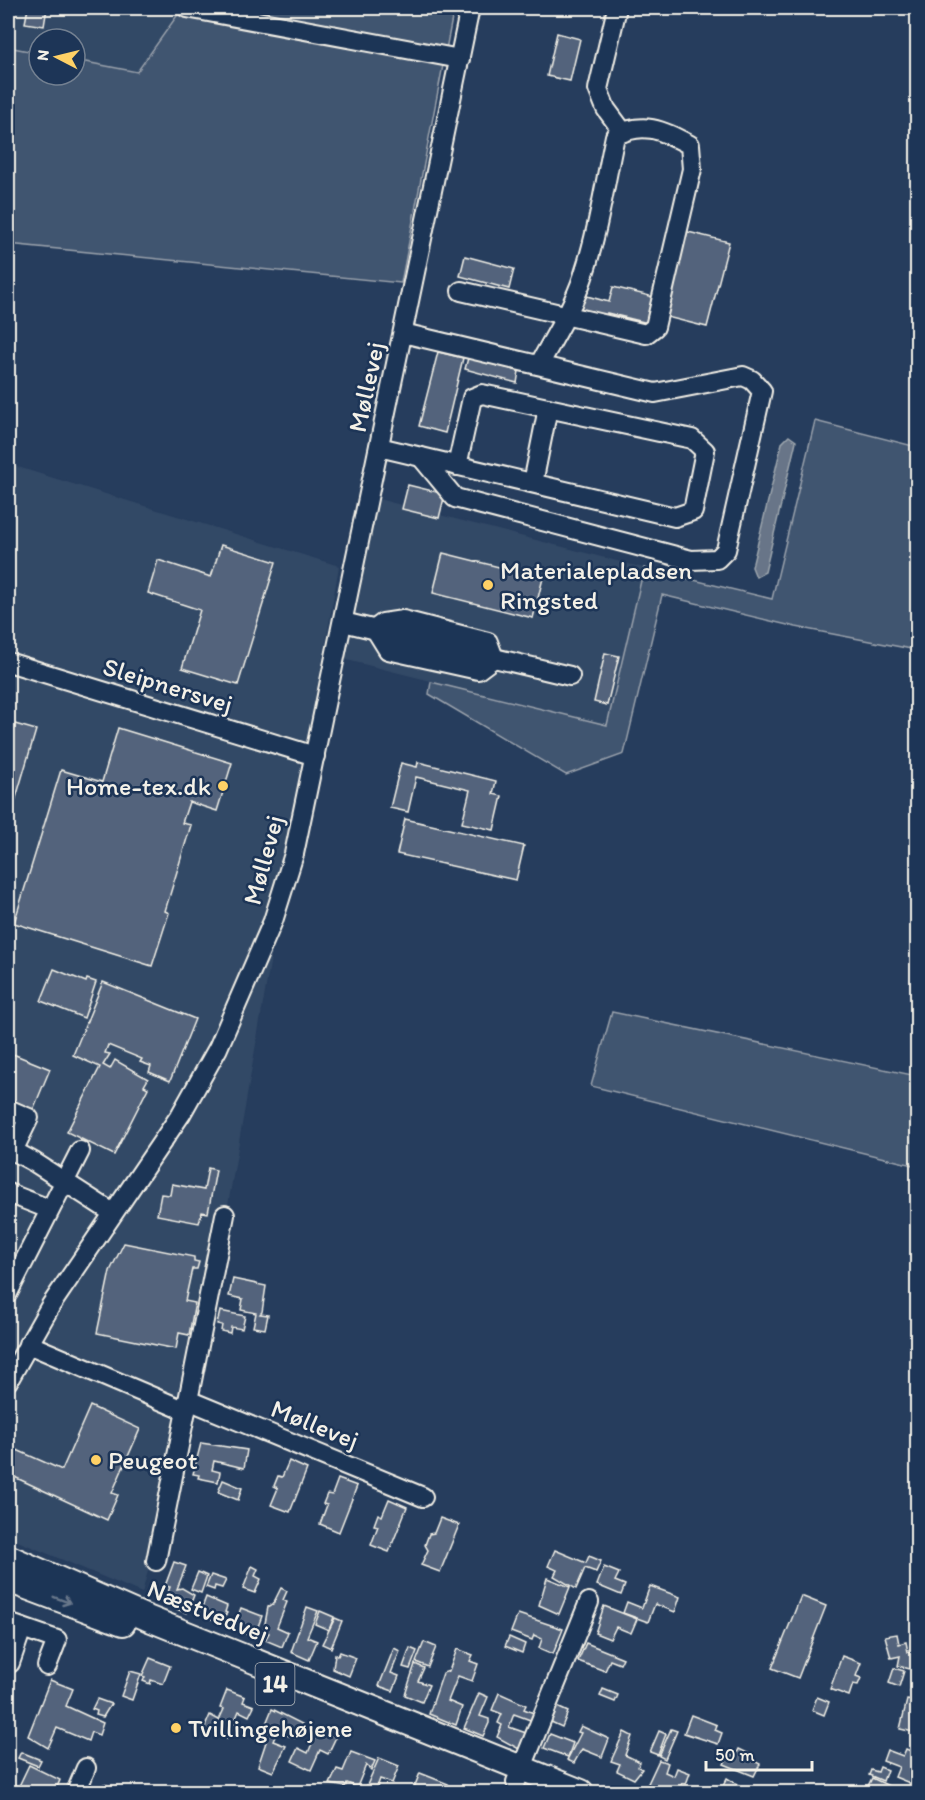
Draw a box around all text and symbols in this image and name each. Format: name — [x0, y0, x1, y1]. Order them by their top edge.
north arrow — [27, 27, 87, 87]
text: N — [33, 49, 53, 62]
street label: Møllevej — [341, 339, 391, 435]
place label: Materialepladsen Ringsted — [500, 554, 692, 616]
marker: Materialepladsen Ringsted — [481, 578, 495, 592]
street label: Sleipnersvej — [99, 650, 237, 720]
place label: Home-tex.dk — [66, 770, 211, 802]
marker: Home-tex.dk — [216, 779, 230, 793]
street label: Møllevej — [236, 812, 290, 908]
street label: Møllevej — [267, 1392, 363, 1456]
place label: Peugeot — [108, 1444, 198, 1476]
marker: Peugeot — [89, 1453, 103, 1467]
street label: Næstvedvej — [143, 1572, 273, 1650]
one-way arrow — [52, 1595, 71, 1606]
road number: 14 — [256, 1663, 294, 1705]
place label: Tvillingehøjene — [188, 1712, 353, 1744]
marker: Tvillingehøjene — [169, 1721, 183, 1735]
scale bar — [706, 1734, 812, 1772]
text: 50 m — [715, 1744, 755, 1766]

